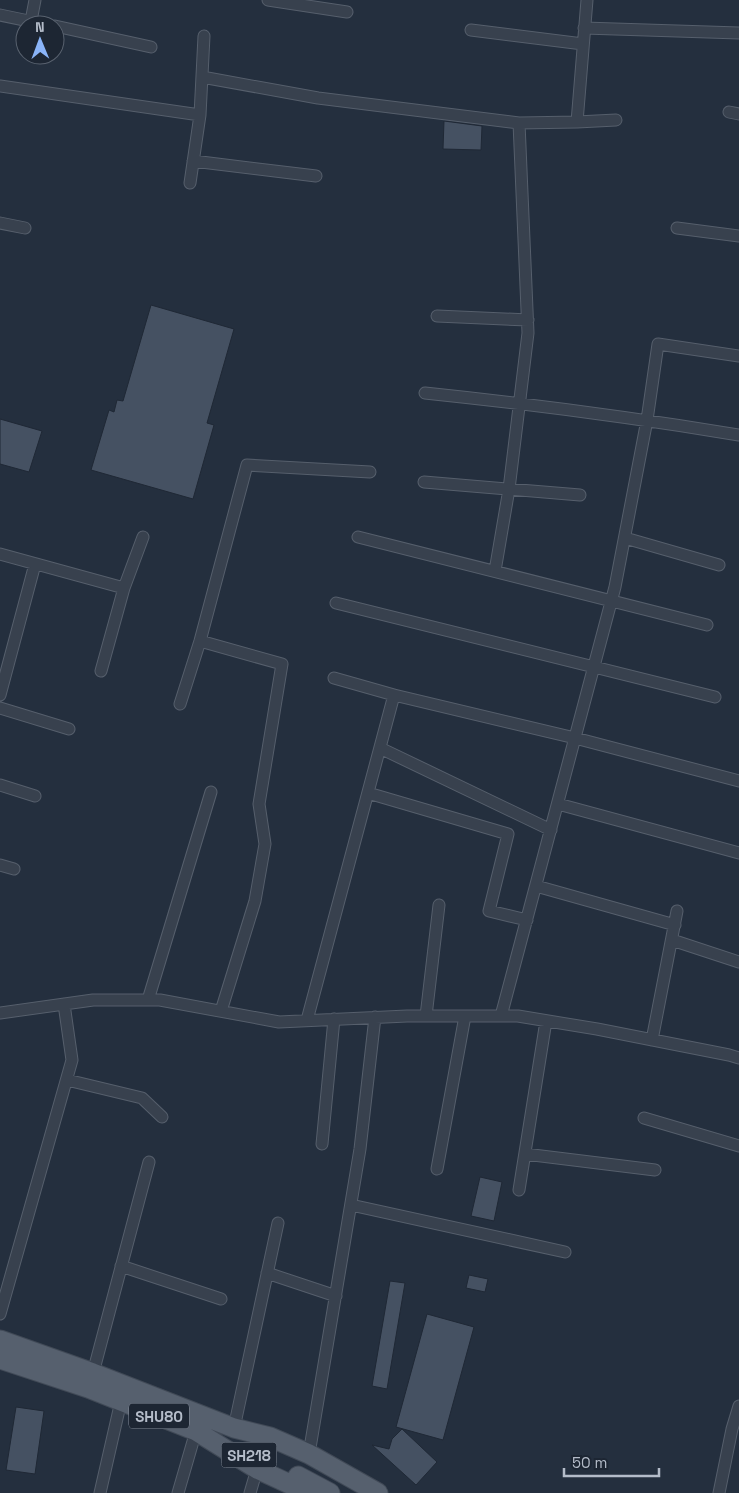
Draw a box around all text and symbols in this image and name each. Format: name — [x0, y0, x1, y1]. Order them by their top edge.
north arrow — [15, 15, 65, 65]
text: N — [35, 18, 45, 36]
road number: SHU80 — [129, 1404, 189, 1428]
road number: SH218 — [222, 1442, 276, 1468]
scale bar — [564, 1446, 659, 1478]
text: 50 m — [572, 1453, 607, 1472]

